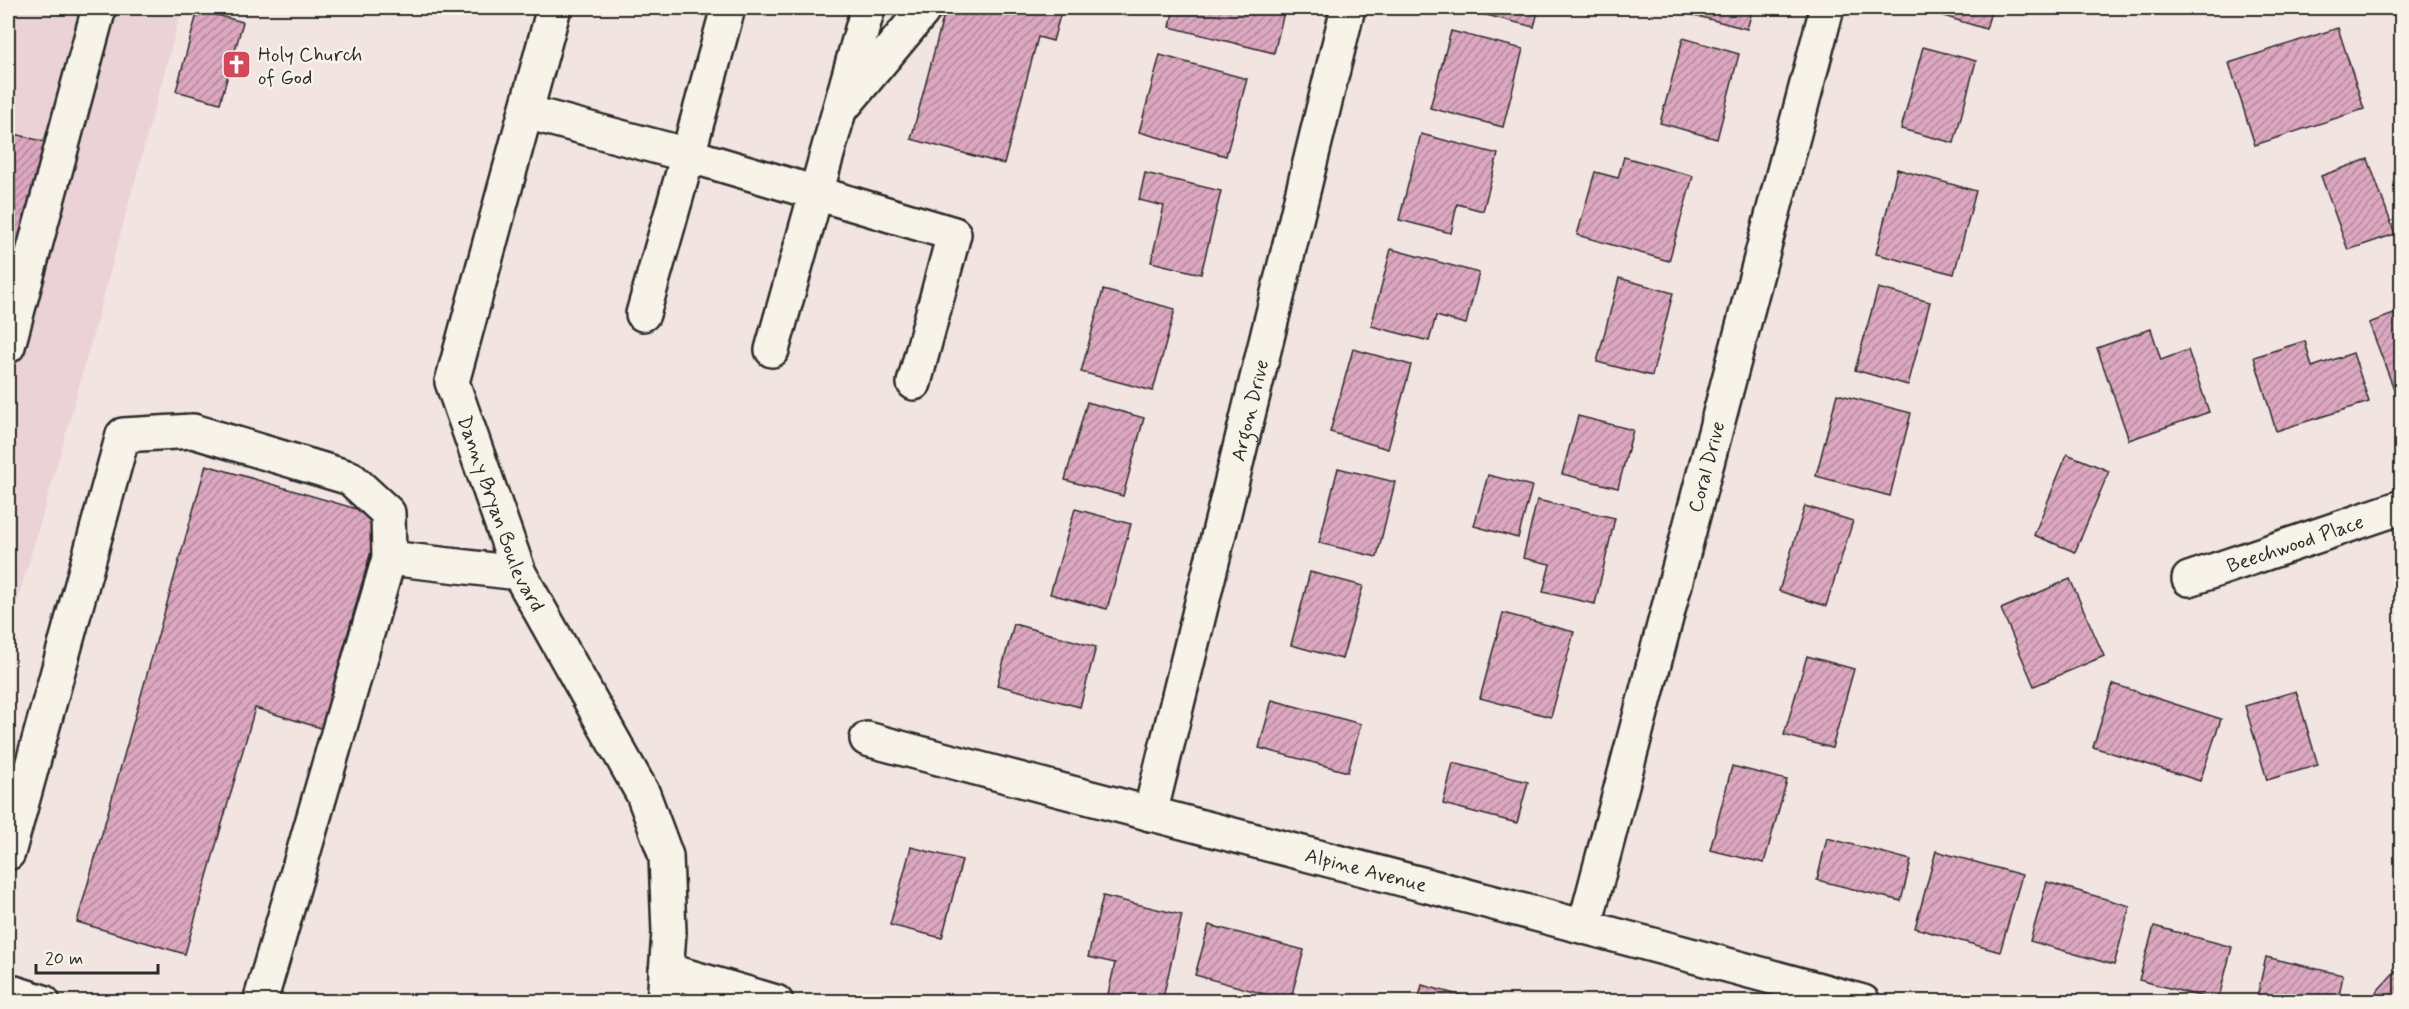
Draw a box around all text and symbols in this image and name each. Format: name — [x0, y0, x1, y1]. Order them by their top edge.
place label: Holy Church of God — [258, 42, 362, 92]
church icon: Holy Church of God — [221, 49, 253, 81]
street label: Argon Drive — [1225, 357, 1276, 464]
street label: Danny Bryan Boulevard — [450, 412, 550, 617]
street label: Coral Drive — [1682, 418, 1732, 516]
street label: Beechwood Place — [2223, 509, 2368, 580]
street label: Alpine Avenue — [1302, 842, 1430, 900]
scale bar — [36, 937, 158, 975]
text: 20 m — [45, 947, 83, 971]

